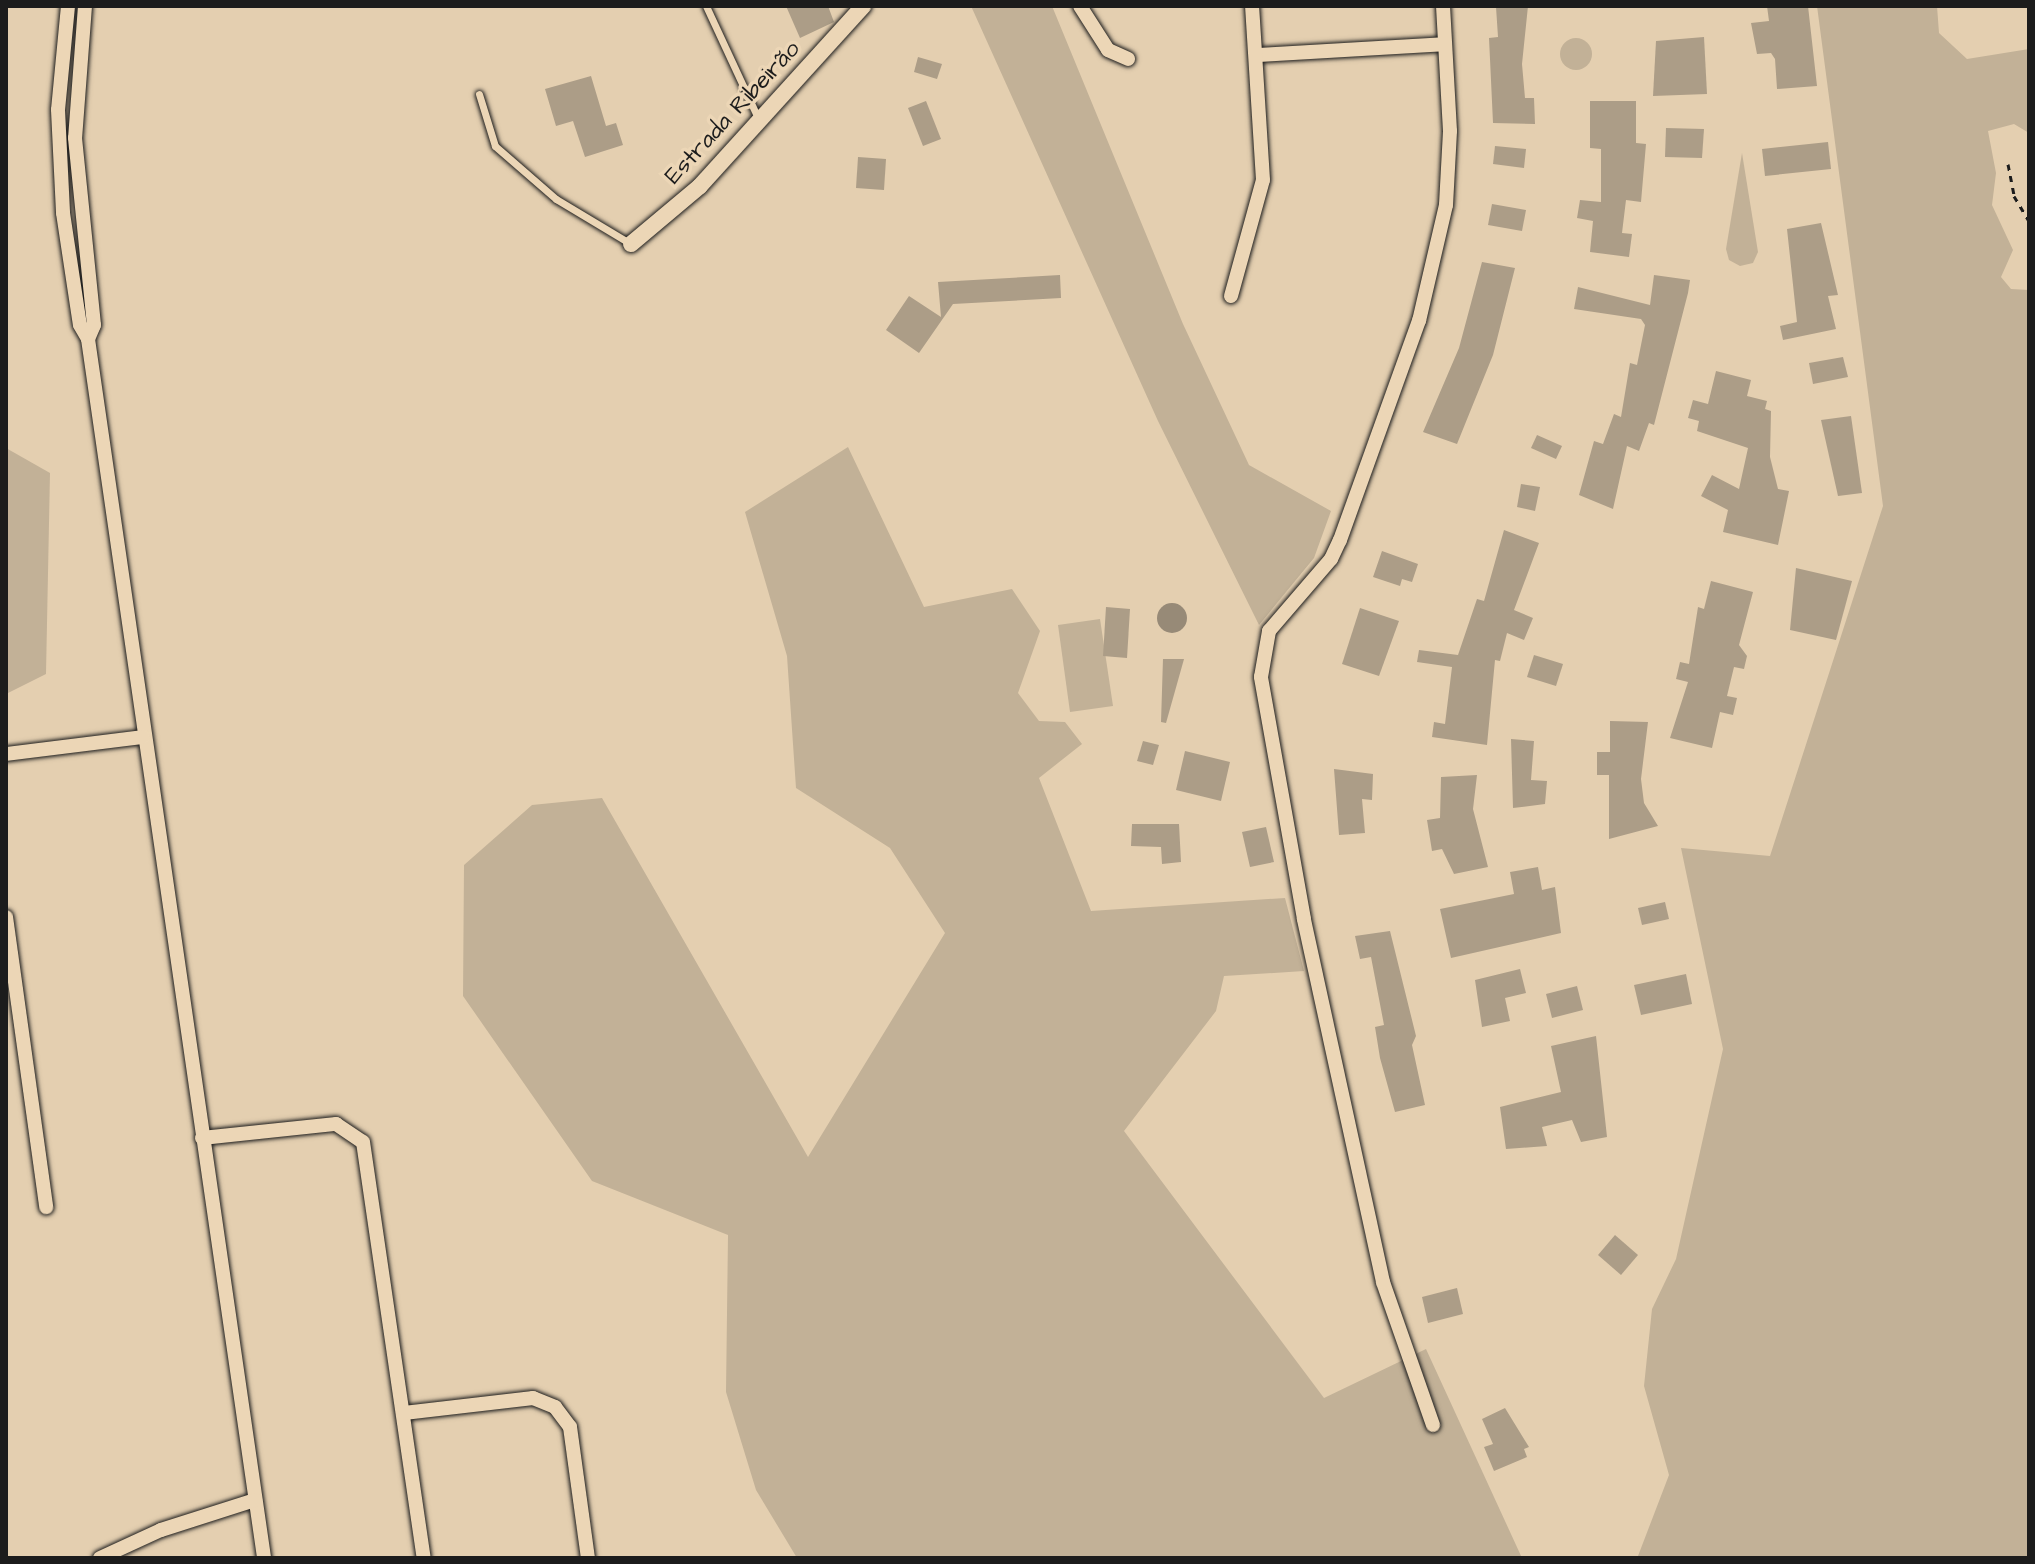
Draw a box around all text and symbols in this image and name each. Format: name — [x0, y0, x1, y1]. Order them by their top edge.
street label: Estrada Ribeirão — [659, 35, 807, 191]

